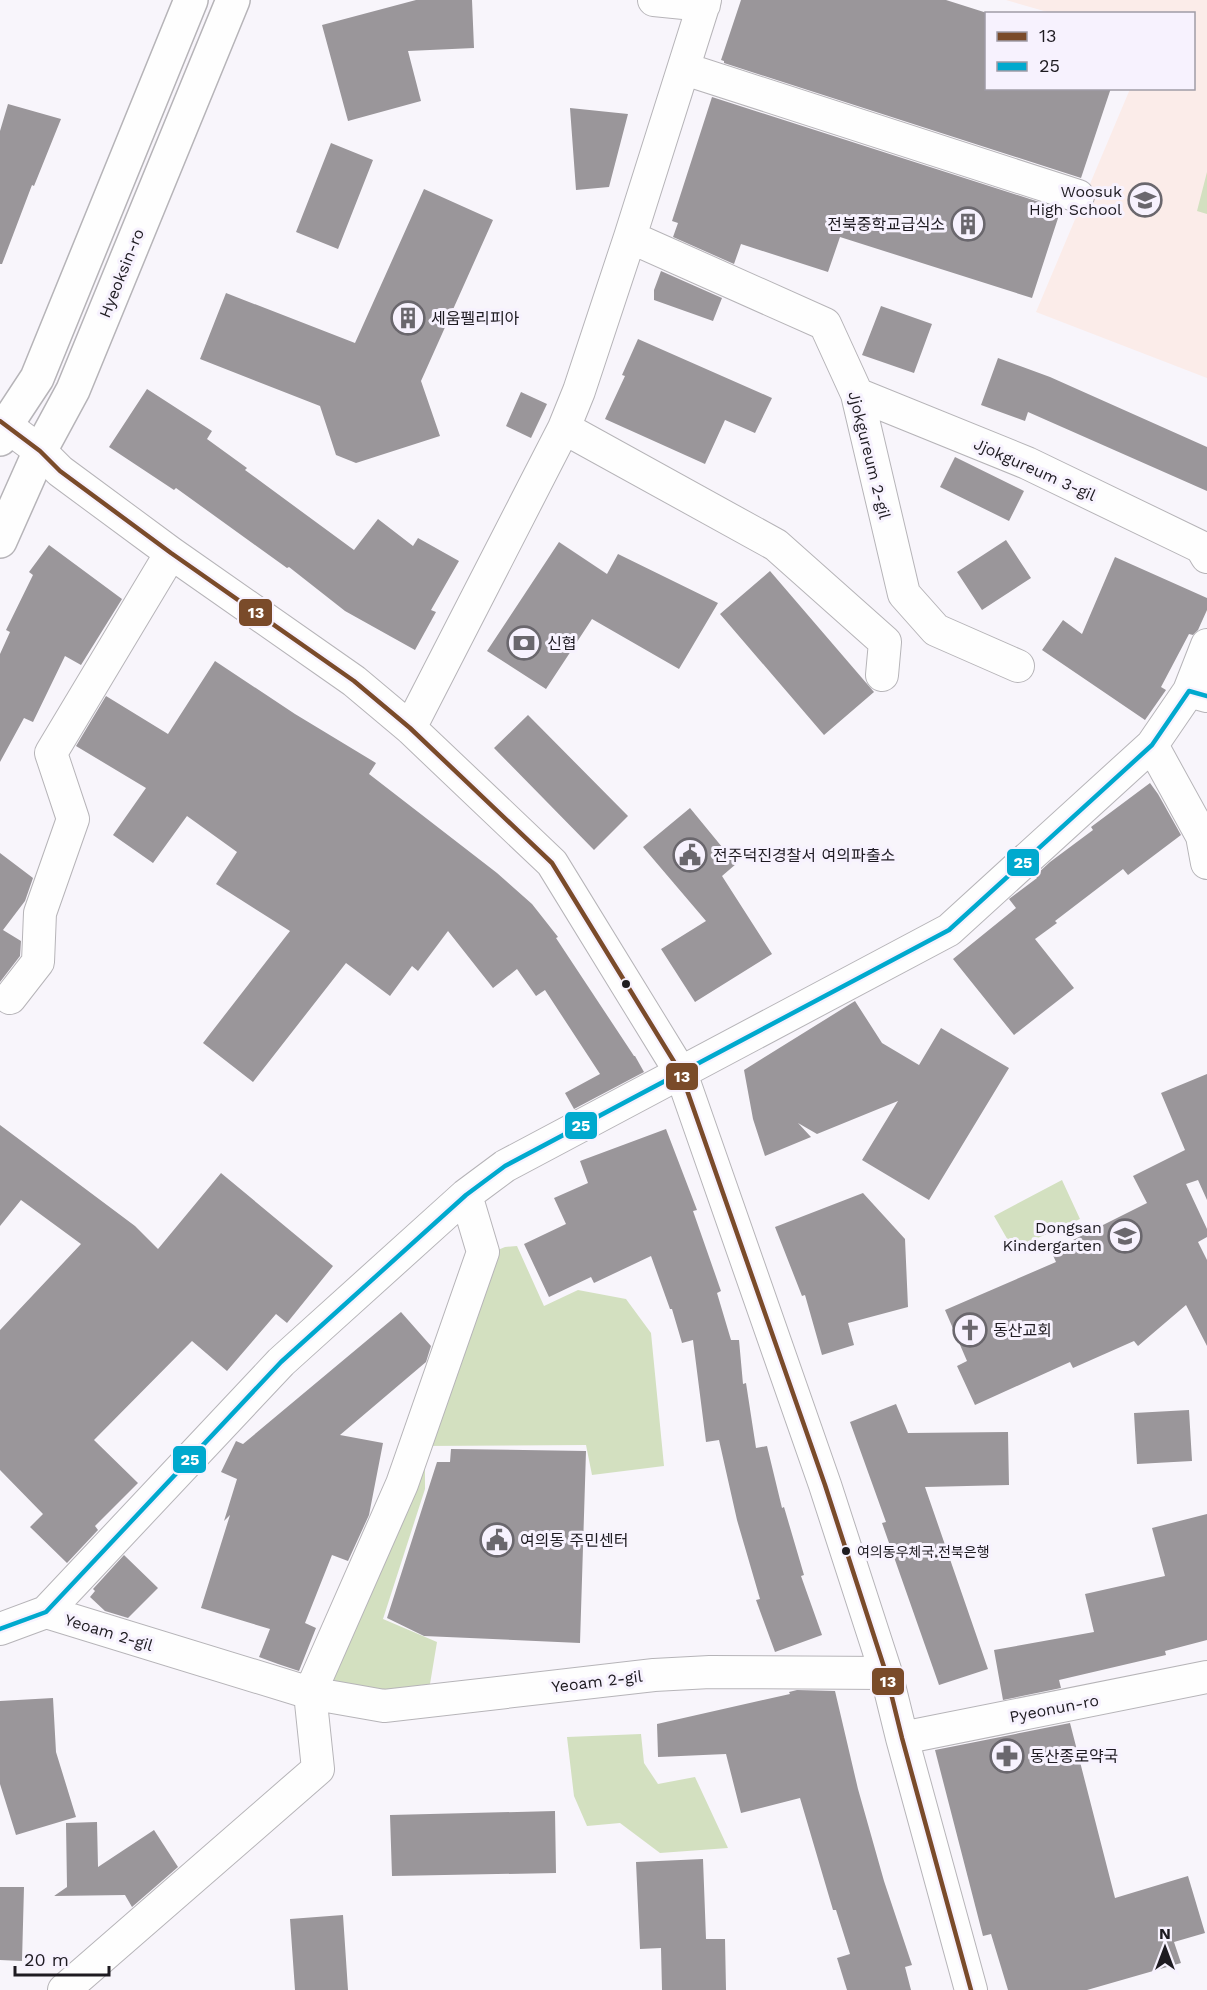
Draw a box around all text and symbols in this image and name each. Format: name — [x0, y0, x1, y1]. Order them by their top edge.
legend — [985, 12, 1195, 90]
text: 13 — [1039, 25, 1057, 46]
text: 25 — [1039, 55, 1060, 76]
place label: Woosuk High School — [1029, 182, 1122, 219]
school or university icon: Woosuk High School — [1127, 182, 1163, 218]
building icon: 전북중학교급식소 — [950, 206, 986, 242]
place label: 전북중학교급식소 — [827, 215, 945, 234]
street label: Hyeoksin-ro — [95, 226, 148, 320]
building icon: 세움펠리피아 — [390, 300, 426, 336]
place label: 세움펠리피아 — [431, 309, 520, 328]
street label: Jjokgureum 2-gil — [844, 389, 895, 521]
street label: Jjokgureum 3-gil — [971, 434, 1099, 505]
line badge: 13 — [238, 598, 273, 627]
text: 13 — [248, 603, 264, 622]
bank icon: 신협 — [506, 625, 542, 661]
place label: 신협 — [547, 634, 576, 653]
public building icon: 전주덕진경찰서 여의파출소 — [672, 837, 708, 873]
place label: 전주덕진경찰서 여의파출소 — [713, 846, 895, 865]
line badge: 25 — [1006, 848, 1040, 877]
text: 25 — [1014, 853, 1032, 872]
unlabelled marker — [620, 978, 632, 990]
line badge: 13 — [665, 1062, 699, 1091]
text: 13 — [674, 1067, 690, 1086]
line badge: 25 — [564, 1111, 598, 1140]
text: 25 — [572, 1116, 590, 1135]
place label: Dongsan Kindergarten — [1002, 1218, 1102, 1255]
school or university icon: Dongsan Kindergarten — [1107, 1218, 1143, 1254]
church icon: 동산교회 — [952, 1312, 988, 1348]
place label: 동산교회 — [993, 1321, 1052, 1340]
line badge: 25 — [172, 1445, 207, 1474]
text: 25 — [181, 1450, 199, 1469]
public building icon: 여의동 주민센터 — [479, 1522, 515, 1558]
place label: 여의동 주민센터 — [520, 1531, 629, 1550]
place label: 여의동우체국.전북은행 — [857, 1544, 990, 1560]
marker: 여의동우체국.전북은행 — [840, 1545, 852, 1557]
street label: Yeoam 2-gil — [62, 1610, 155, 1655]
street label: Yeoam 2-gil — [551, 1666, 644, 1696]
line badge: 13 — [871, 1667, 905, 1696]
text: 13 — [880, 1672, 896, 1691]
street label: Pyeonun-ro — [1008, 1691, 1100, 1726]
pharmacy icon: 동산종로약국 — [989, 1738, 1025, 1774]
place label: 동산종로약국 — [1030, 1747, 1118, 1766]
north arrow — [1135, 1918, 1195, 1978]
text: N — [1159, 1924, 1171, 1943]
scale bar — [15, 1939, 110, 1977]
text: 20 m — [24, 1949, 69, 1970]

